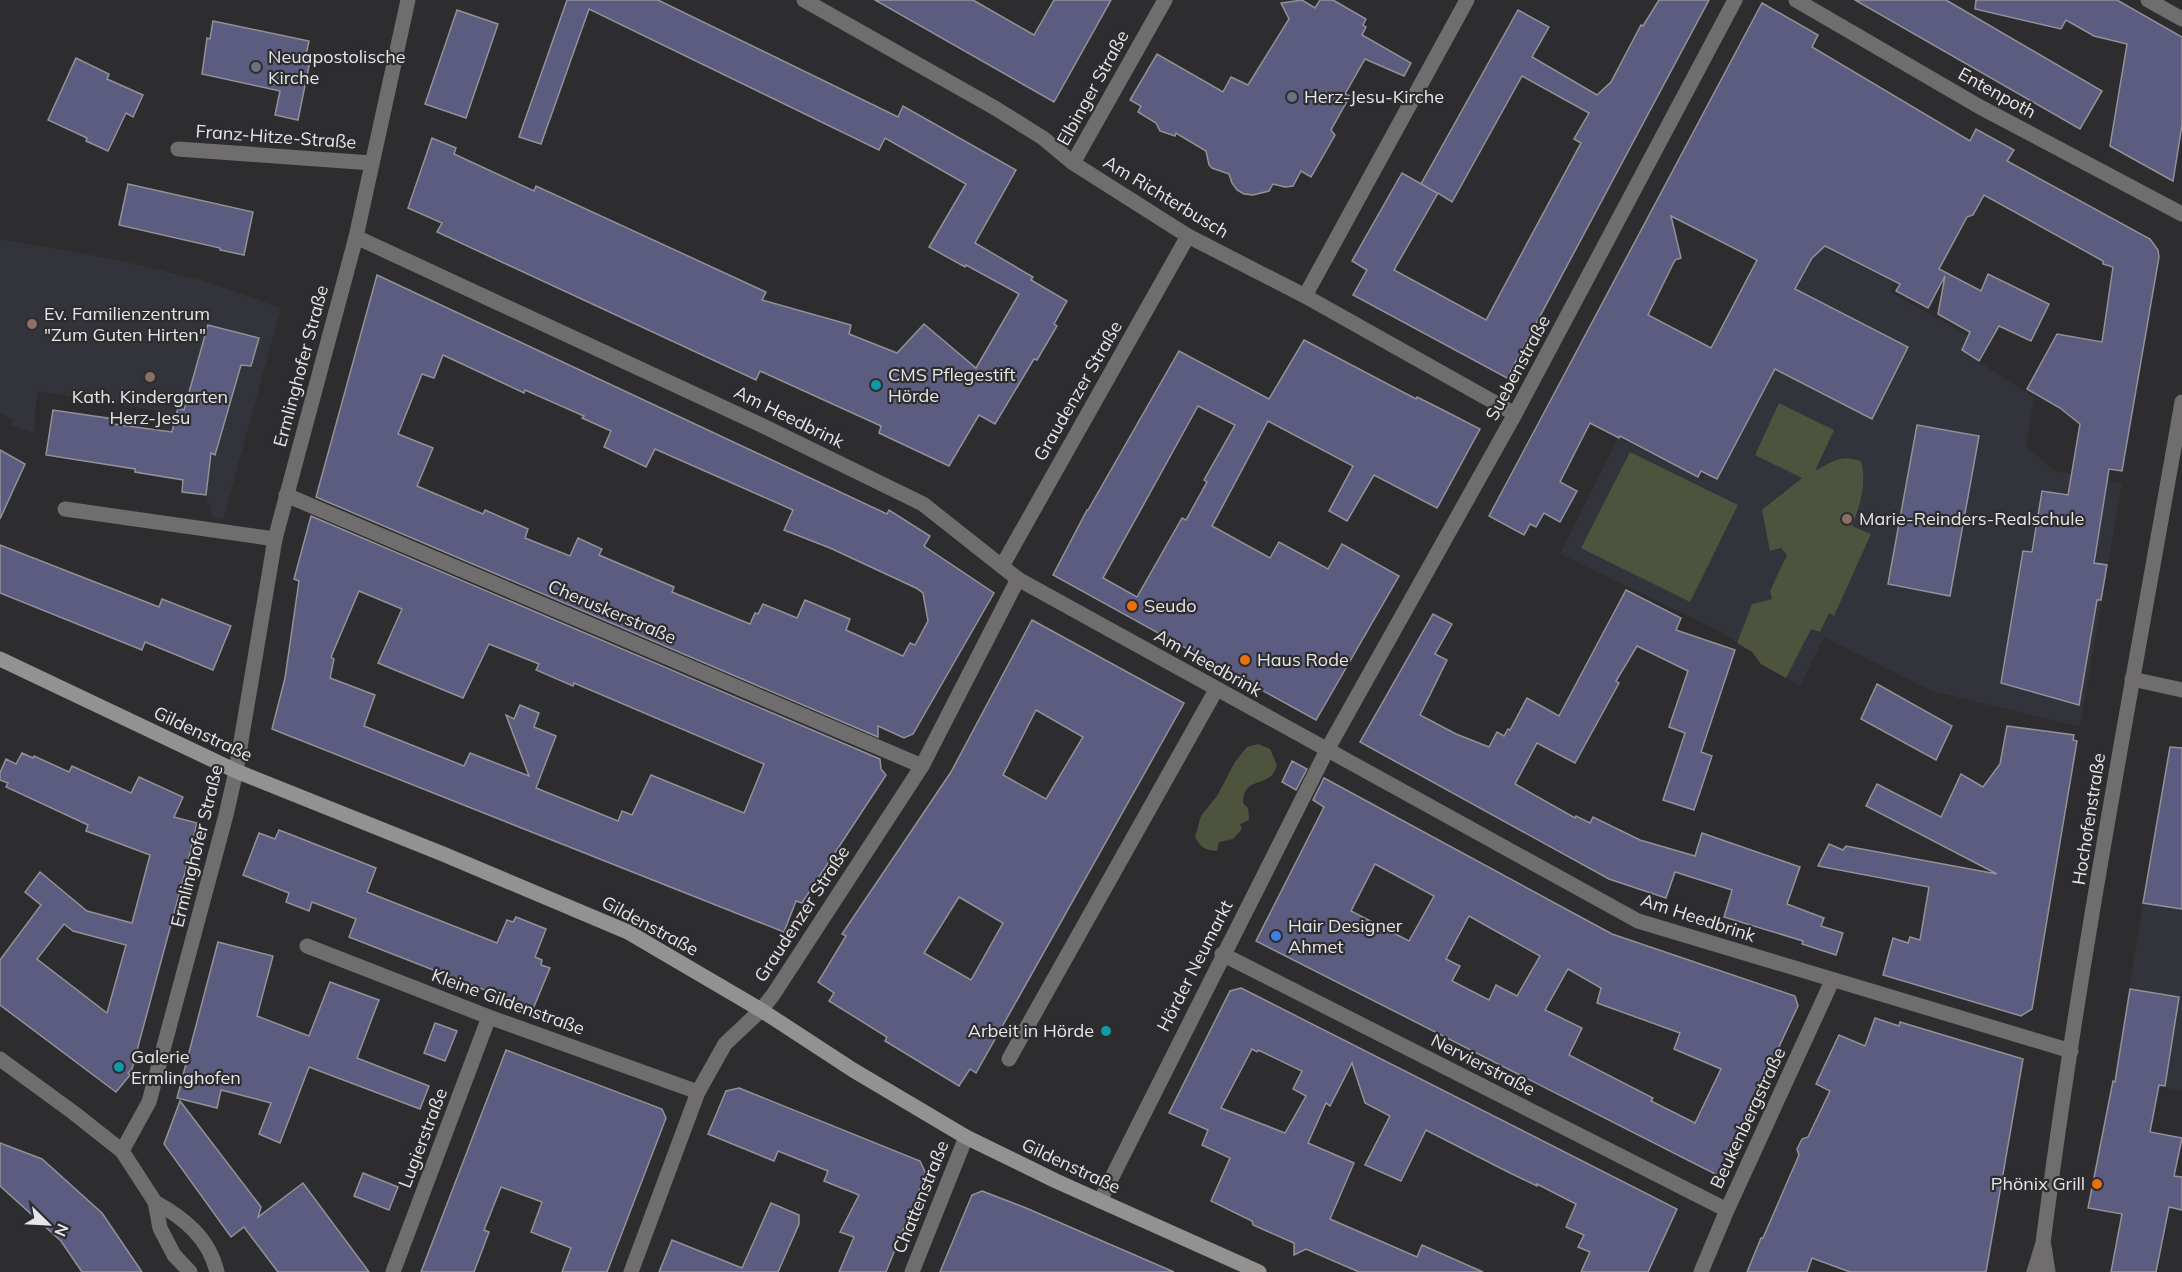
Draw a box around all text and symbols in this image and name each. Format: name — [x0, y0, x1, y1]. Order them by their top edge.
street label: Elbinger Straße — [1051, 26, 1134, 149]
place label: Neuapostolische Kirche — [268, 45, 406, 89]
marker: Neuapostolische Kirche — [249, 60, 263, 74]
street label: Entenpoth — [1954, 62, 2040, 123]
place label: Herz-Jesu-Kirche — [1304, 85, 1444, 108]
marker: Herz-Jesu-Kirche — [1285, 90, 1299, 104]
street label: Franz-Hitze-Straße — [195, 119, 357, 154]
street label: Am Richterbusch — [1099, 150, 1233, 243]
street label: Ermlinghofer Straße — [268, 283, 333, 449]
place label: Ev. Familienzentrum "Zum Guten Hirten" — [44, 302, 210, 346]
street label: Suebenstraße — [1480, 311, 1555, 424]
marker: Ev. Familienzentrum "Zum Guten Hirten" — [25, 317, 39, 331]
street label: Graudenzer Straße — [1028, 317, 1127, 465]
place label: CMS Pflegestift Hörde — [888, 363, 1016, 407]
marker: Kath. Kindergarten Herz-Jesu — [143, 370, 157, 384]
marker: CMS Pflegestift Hörde — [869, 378, 883, 392]
street label: Am Heedbrink — [731, 380, 849, 453]
place label: Kath. Kindergarten Herz-Jesu — [72, 385, 228, 429]
place label: Marie-Reinders-Realschule — [1859, 507, 2084, 530]
marker: Marie-Reinders-Realschule — [1840, 512, 1854, 526]
street label: Cheruskerstraße — [544, 574, 680, 649]
place label: Seudo — [1144, 594, 1196, 617]
marker: Seudo — [1125, 599, 1139, 613]
street label: Am Heedbrink — [1150, 624, 1267, 702]
place label: Haus Rode — [1257, 648, 1349, 671]
marker: Haus Rode — [1238, 653, 1252, 667]
street label: Gildenstraße — [150, 701, 256, 766]
street label: Hochofenstraße — [2067, 751, 2110, 887]
street label: Ermlinghofer Straße — [165, 762, 228, 929]
street label: Graudenzer Straße — [749, 841, 854, 986]
street label: Am Heedbrink — [1638, 888, 1759, 947]
street label: Gildenstraße — [598, 890, 703, 961]
street label: Hörder Neumarkt — [1152, 896, 1238, 1035]
place label: Hair Designer Ahmet — [1288, 914, 1403, 958]
marker: Hair Designer Ahmet — [1269, 929, 1283, 943]
street label: Kleine Gildenstraße — [428, 963, 588, 1040]
place label: Arbeit in Hörde — [968, 1019, 1094, 1042]
marker: Arbeit in Hörde — [1099, 1024, 1113, 1038]
street label: Nervierstraße — [1427, 1028, 1539, 1101]
street label: Beukenbergstraße — [1705, 1043, 1790, 1192]
place label: Galerie Ermlinghofen — [131, 1045, 241, 1089]
marker: Galerie Ermlinghofen — [112, 1060, 126, 1074]
street label: Lugierstraße — [393, 1085, 452, 1191]
street label: Gildenstraße — [1018, 1133, 1124, 1198]
street label: Chattenstraße — [887, 1137, 954, 1257]
place label: Phönix Grill — [1991, 1172, 2085, 1195]
marker: Phönix Grill — [2090, 1177, 2104, 1191]
north arrow — [18, 1194, 78, 1254]
text: N — [50, 1221, 73, 1240]

